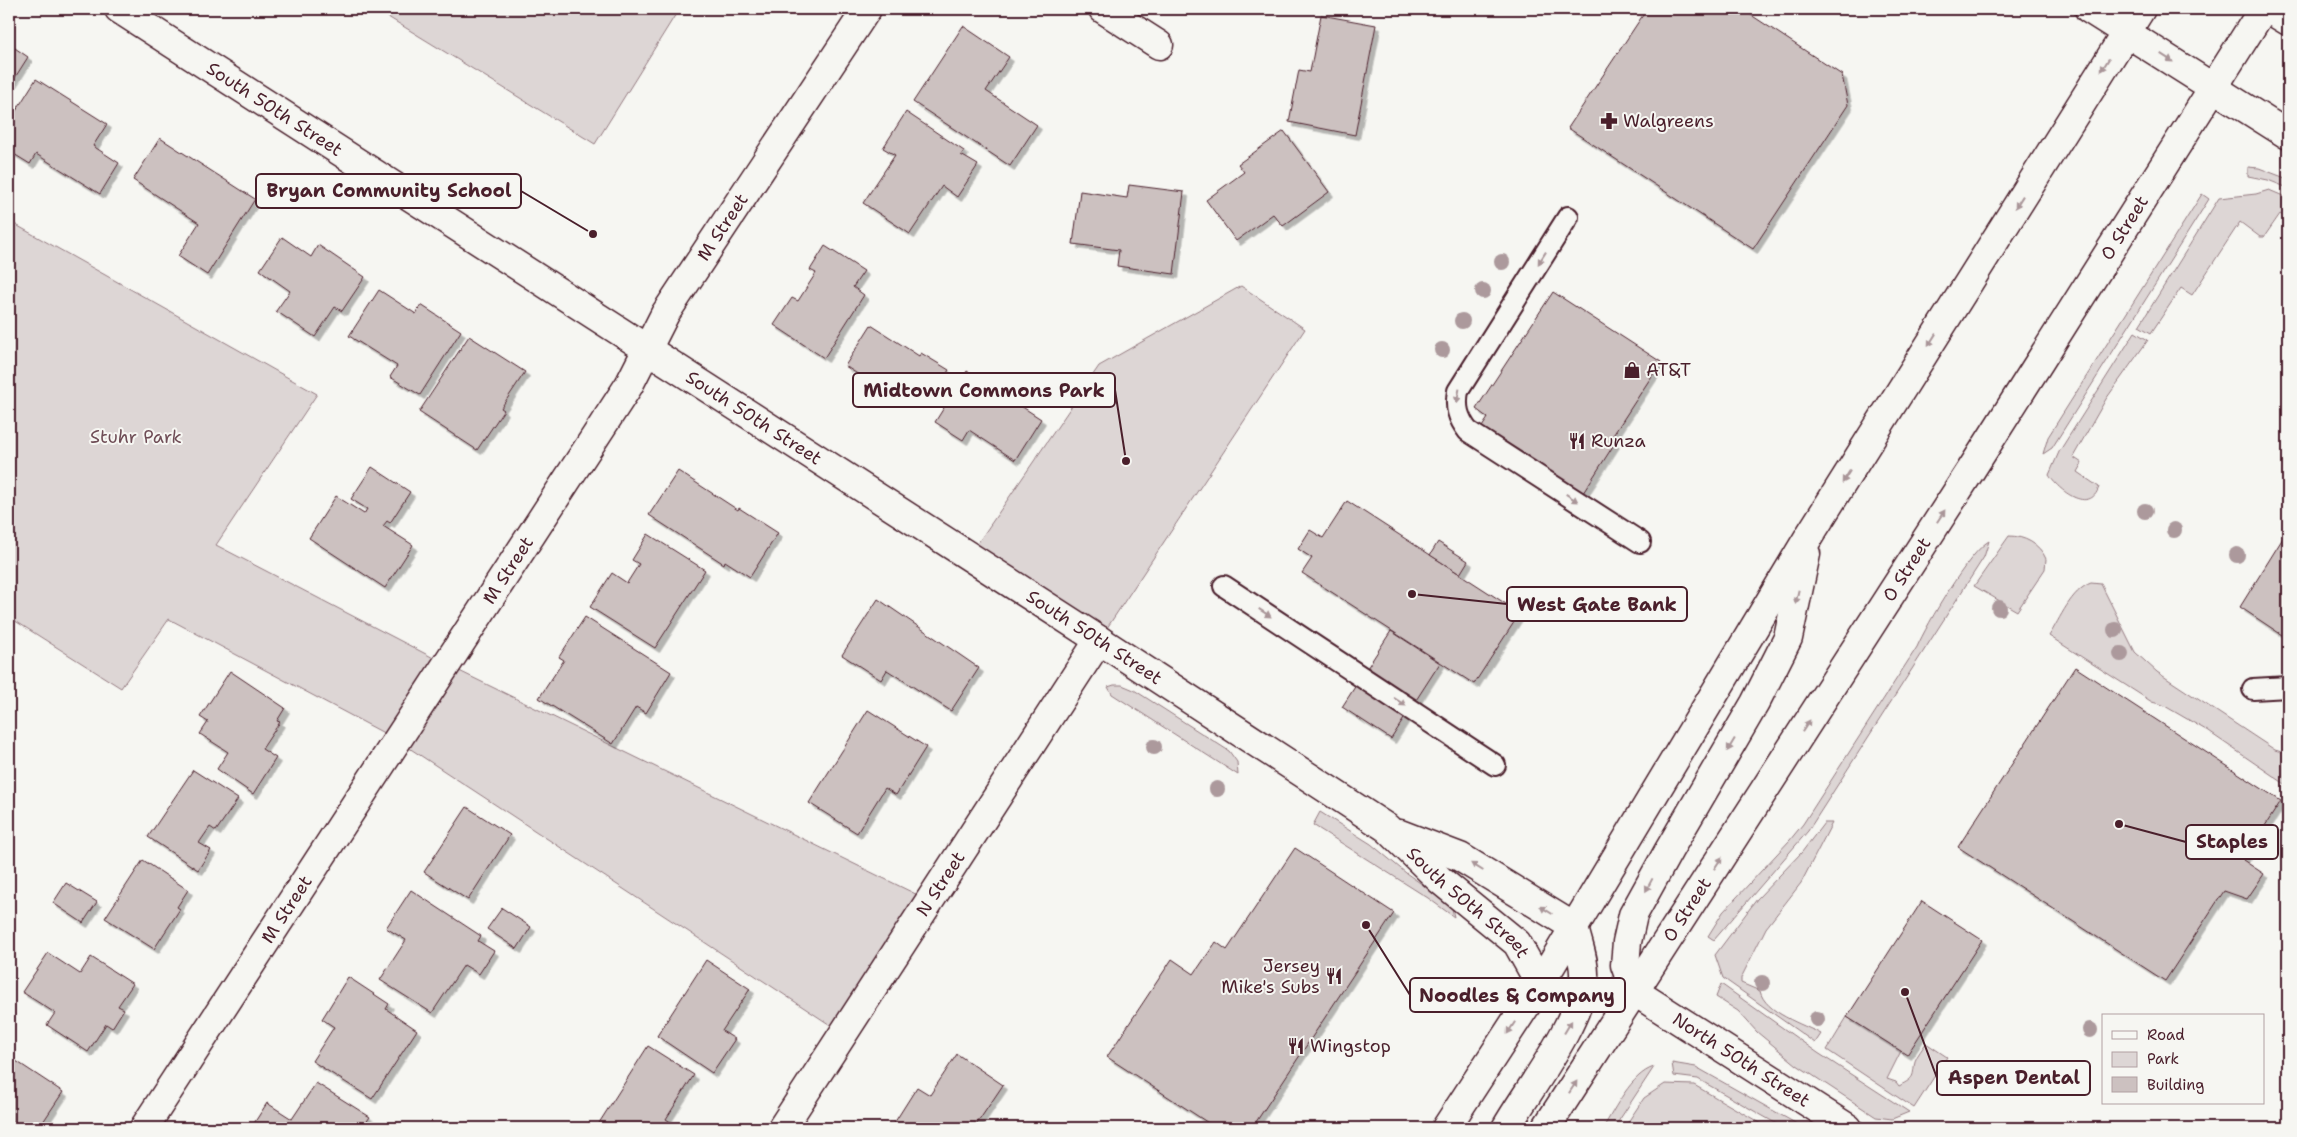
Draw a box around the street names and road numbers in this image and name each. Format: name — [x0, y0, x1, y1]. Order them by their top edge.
street label: South 50th Street — [202, 56, 347, 162]
street label: M Street — [691, 189, 754, 266]
street label: O Street — [2095, 191, 2154, 265]
street label: South 50th Street — [681, 365, 827, 470]
street label: M Street — [477, 532, 539, 609]
street label: O Street — [1877, 533, 1937, 606]
street label: South 50th Street — [1022, 584, 1167, 690]
street label: South 50th Street — [1401, 842, 1535, 962]
street label: N Street — [911, 847, 970, 921]
street label: M Street — [256, 871, 318, 948]
street label: O Street — [1657, 873, 1717, 946]
street label: North 50th Street — [1668, 1007, 1815, 1113]

